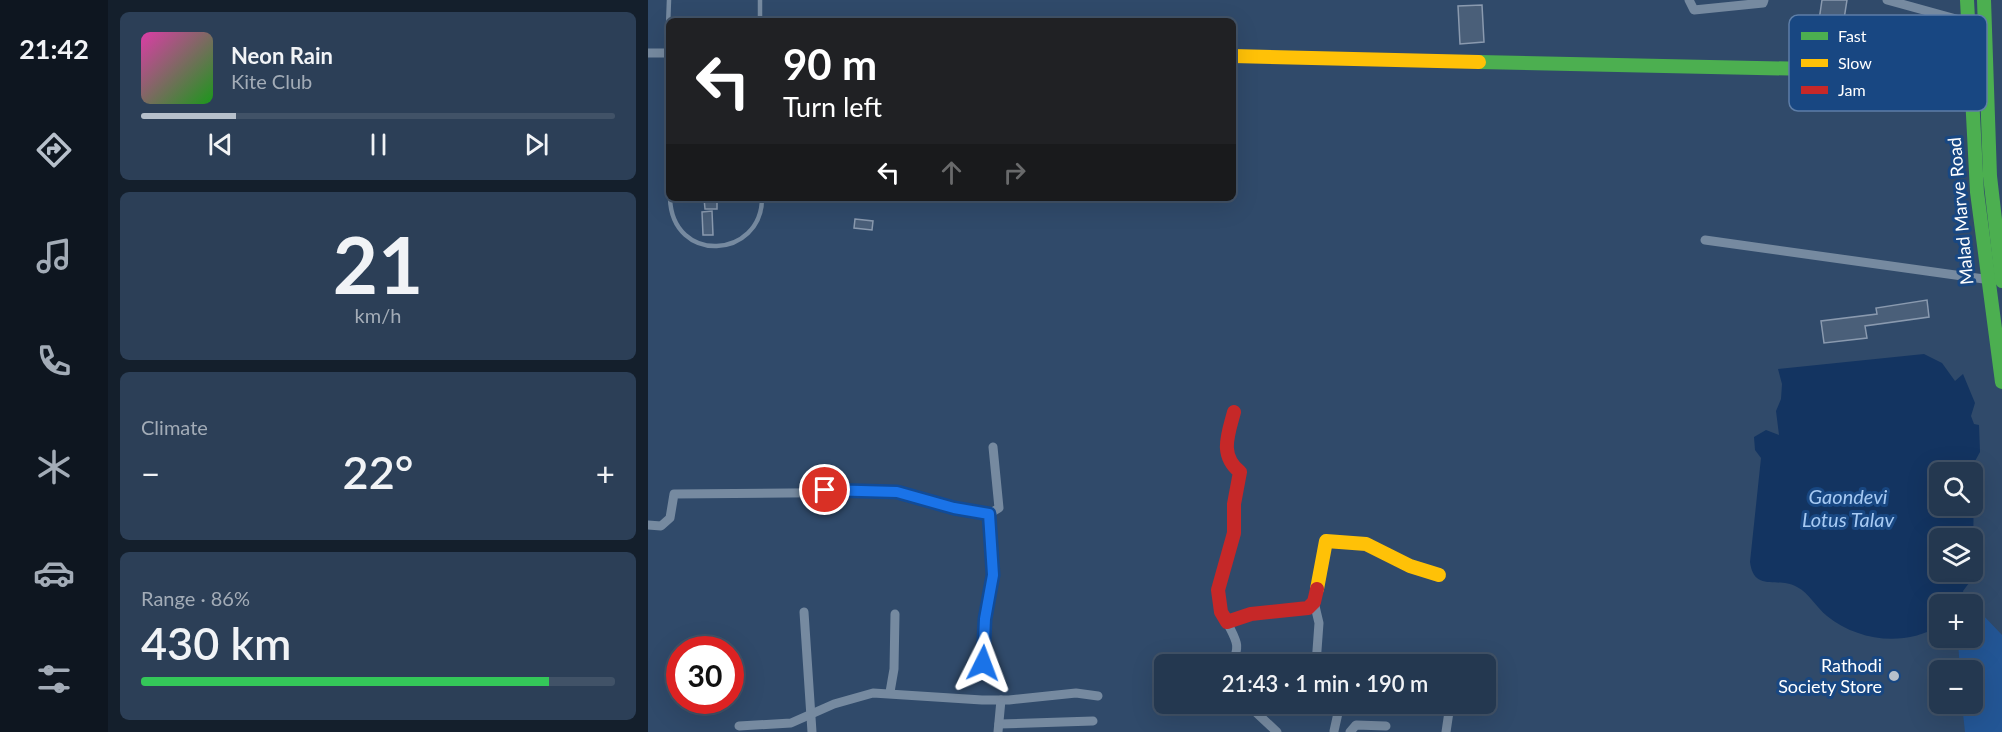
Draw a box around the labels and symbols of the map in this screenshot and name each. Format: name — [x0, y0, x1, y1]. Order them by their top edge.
legend — [1789, 15, 1987, 111]
text: Fast — [1838, 26, 1867, 45]
text: Slow — [1838, 53, 1872, 72]
text: Jam — [1838, 80, 1866, 99]
street label: Malad Marve Road — [1943, 136, 1977, 286]
pin — [799, 464, 850, 515]
water label: Gaondevi Lotus Talav — [1802, 484, 1894, 531]
position arrow — [951, 631, 1015, 695]
speed limit sign: 30 — [666, 636, 744, 714]
place label: Rathodi Society Store — [1778, 654, 1882, 697]
marker: Rathodi Society Store — [1887, 669, 1901, 683]

